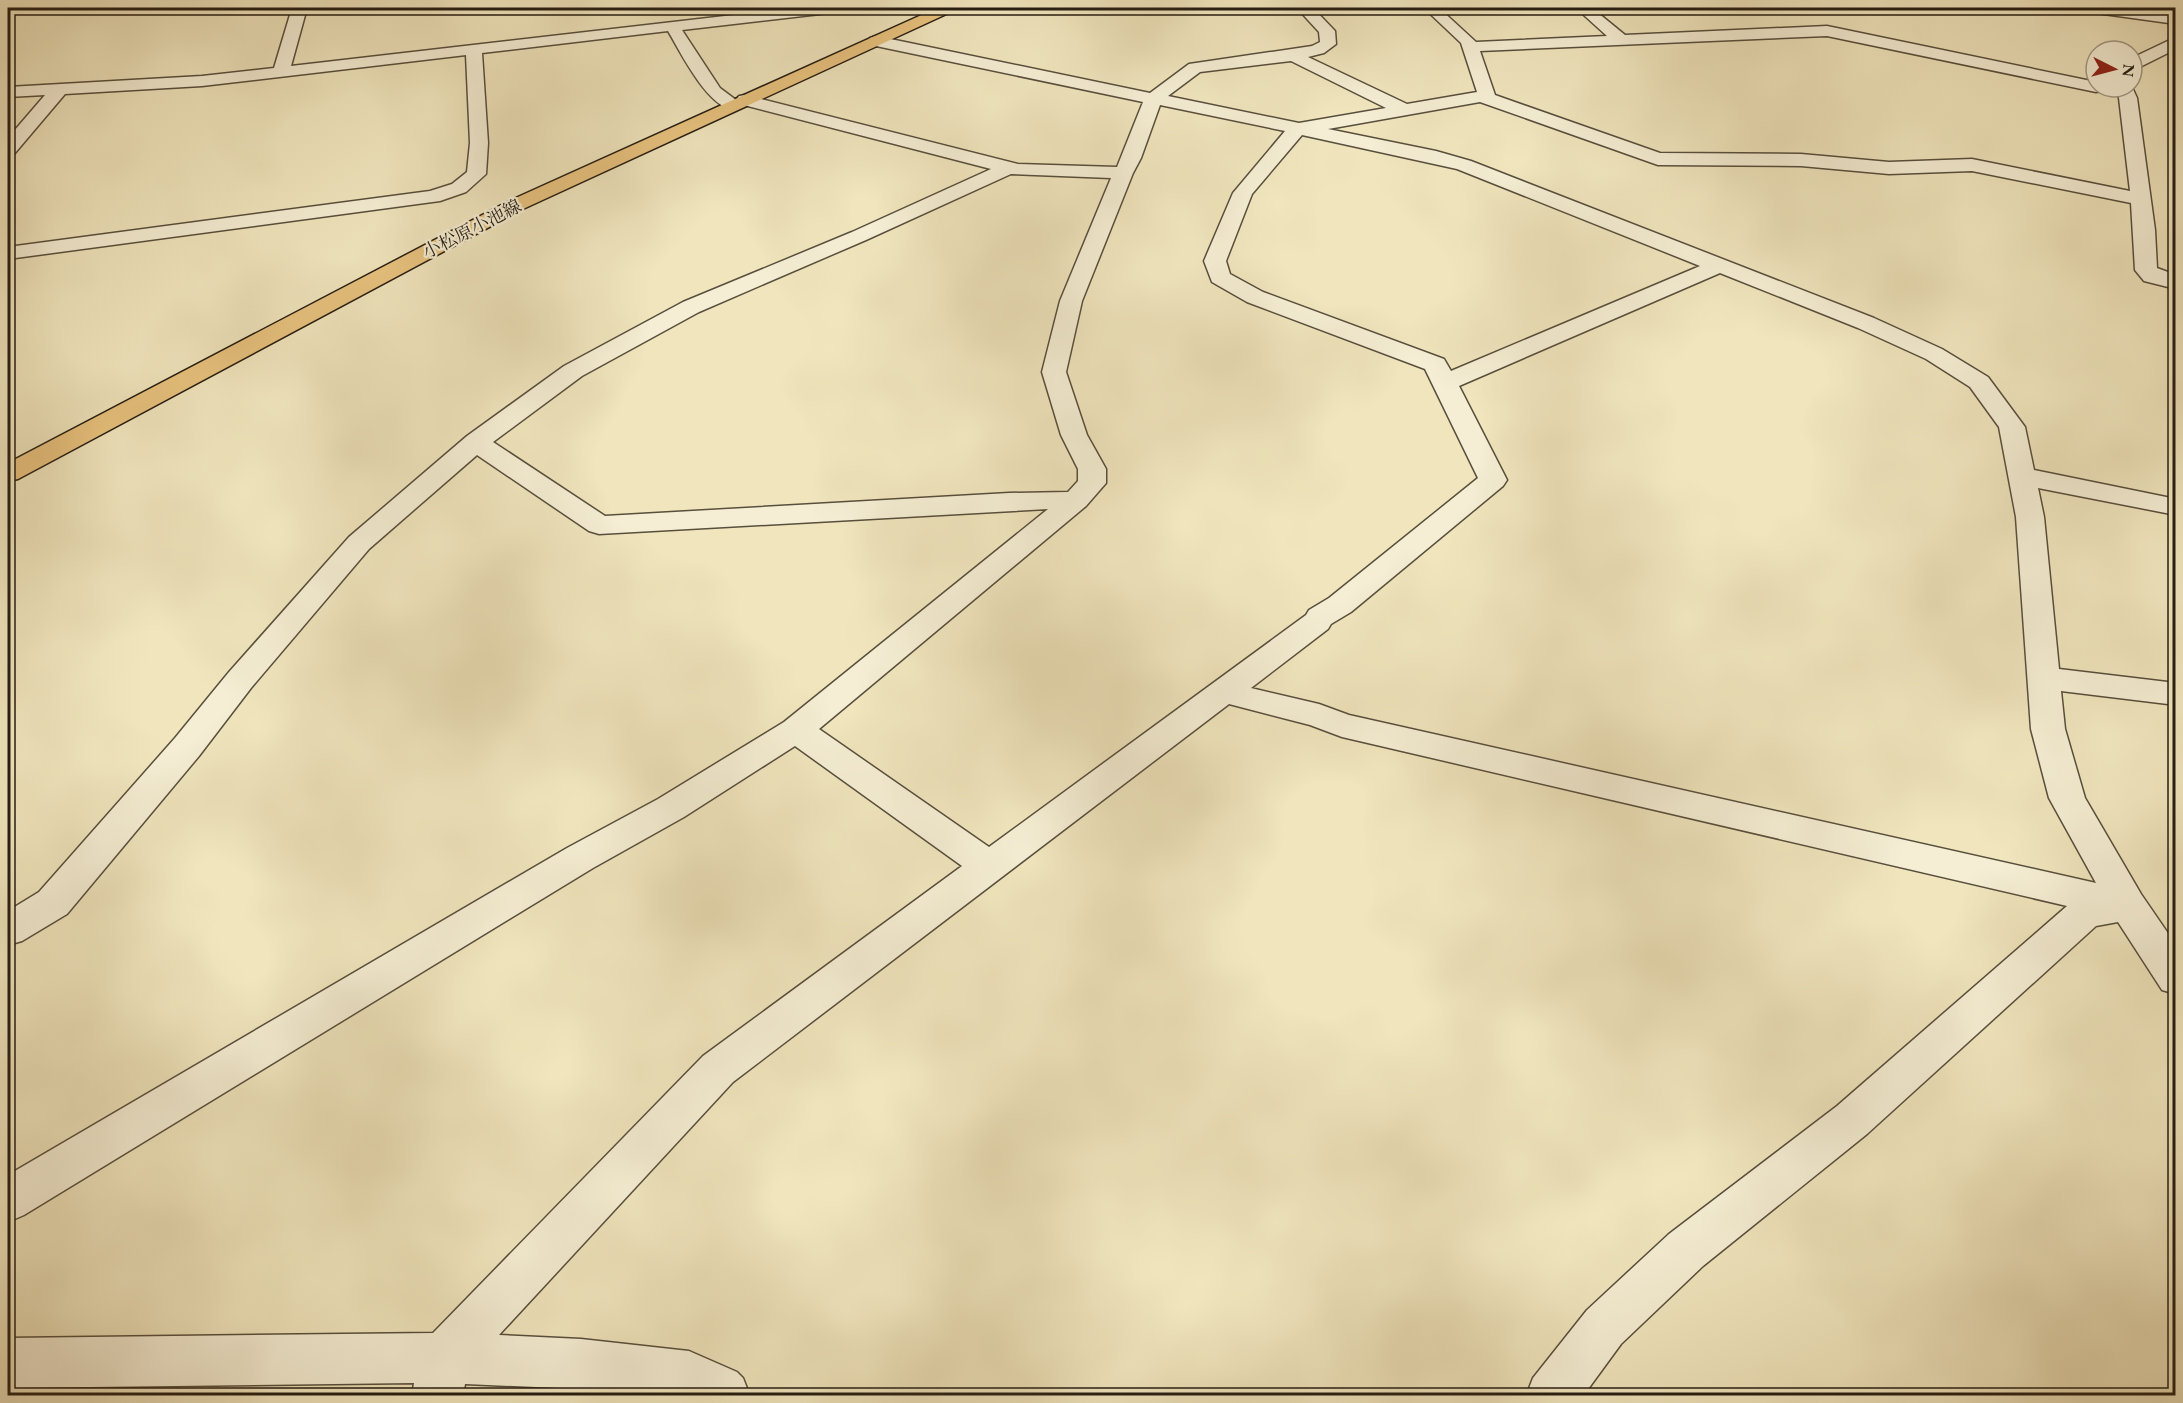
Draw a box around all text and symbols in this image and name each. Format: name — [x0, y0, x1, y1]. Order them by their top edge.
north arrow — [2084, 39, 2144, 99]
text: N — [2117, 63, 2140, 78]
street label: 小松原小池線 — [418, 194, 525, 263]

